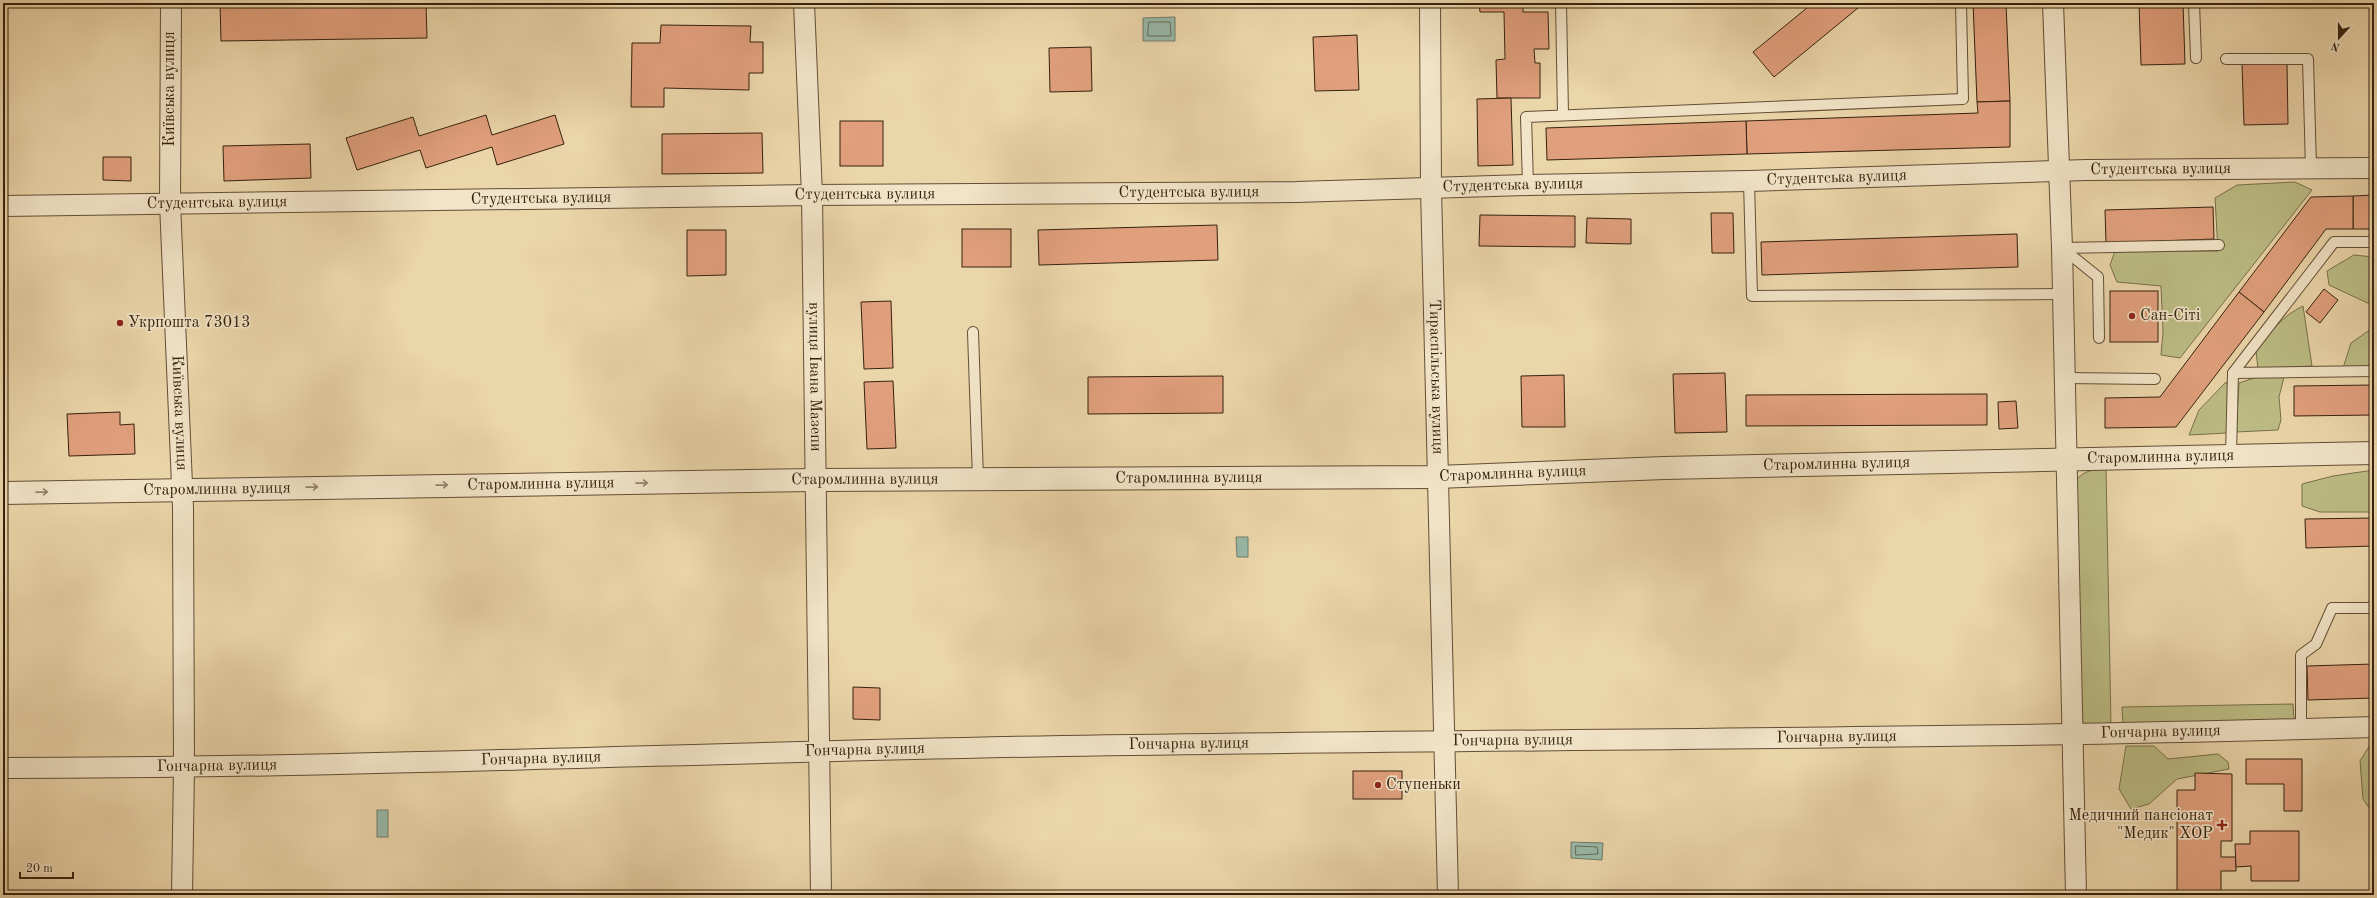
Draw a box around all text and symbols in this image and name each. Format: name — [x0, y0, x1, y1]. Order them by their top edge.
north arrow — [2319, 18, 2359, 58]
street label: Київська вулиця — [162, 31, 178, 147]
text: N — [2330, 39, 2342, 53]
street label: Студентська вулиця — [2090, 161, 2231, 178]
street label: Студентська вулиця — [1766, 168, 1907, 188]
street label: Студентська вулиця — [1442, 176, 1583, 196]
street label: Студентська вулиця — [1118, 184, 1259, 201]
street label: Студентська вулиця — [794, 186, 935, 203]
street label: Студентська вулиця — [470, 190, 611, 208]
street label: Студентська вулиця — [146, 194, 287, 212]
street label: Тираспільська вулиця — [1426, 299, 1445, 455]
street label: вулиця Івана Мазепи — [805, 302, 823, 452]
place label: Сан-Сіті — [2140, 308, 2200, 324]
marker: Сан-Сіті — [2127, 311, 2137, 321]
place label: Укрпошта 73013 — [128, 315, 251, 331]
marker: Укрпошта 73013 — [115, 318, 125, 328]
street label: Київська вулиця — [168, 355, 189, 471]
street label: Старомлинна вулиця — [2087, 448, 2234, 467]
street label: Старомлинна вулиця — [1763, 455, 1911, 474]
street label: Старомлинна вулиця — [1439, 463, 1587, 485]
street label: Старомлинна вулиця — [1115, 470, 1263, 487]
street label: Старомлинна вулиця — [791, 471, 939, 488]
street label: Старомлинна вулиця — [467, 475, 615, 494]
one-way arrow — [635, 479, 648, 486]
street label: Старомлинна вулиця — [143, 480, 291, 499]
one-way arrow — [435, 481, 448, 489]
one-way arrow — [305, 483, 318, 491]
one-way arrow — [35, 488, 48, 496]
street label: Гончарна вулиця — [2100, 723, 2221, 742]
street label: Гончарна вулиця — [1776, 729, 1897, 746]
street label: Гончарна вулиця — [1452, 732, 1573, 749]
street label: Гончарна вулиця — [1128, 735, 1249, 753]
street label: Гончарна вулиця — [804, 741, 925, 760]
street label: Гончарна вулиця — [480, 749, 601, 769]
street label: Гончарна вулиця — [157, 757, 277, 775]
place label: Ступеньки — [1386, 777, 1461, 793]
marker: Ступеньки — [1373, 780, 1383, 790]
place label: Медичний пансіонат "Медик" ХОР — [2068, 808, 2213, 842]
marker: Медичний пансіонат "Медик" ХОР — [2216, 819, 2228, 831]
scale bar — [20, 854, 73, 880]
text: 20 m — [26, 863, 53, 875]

